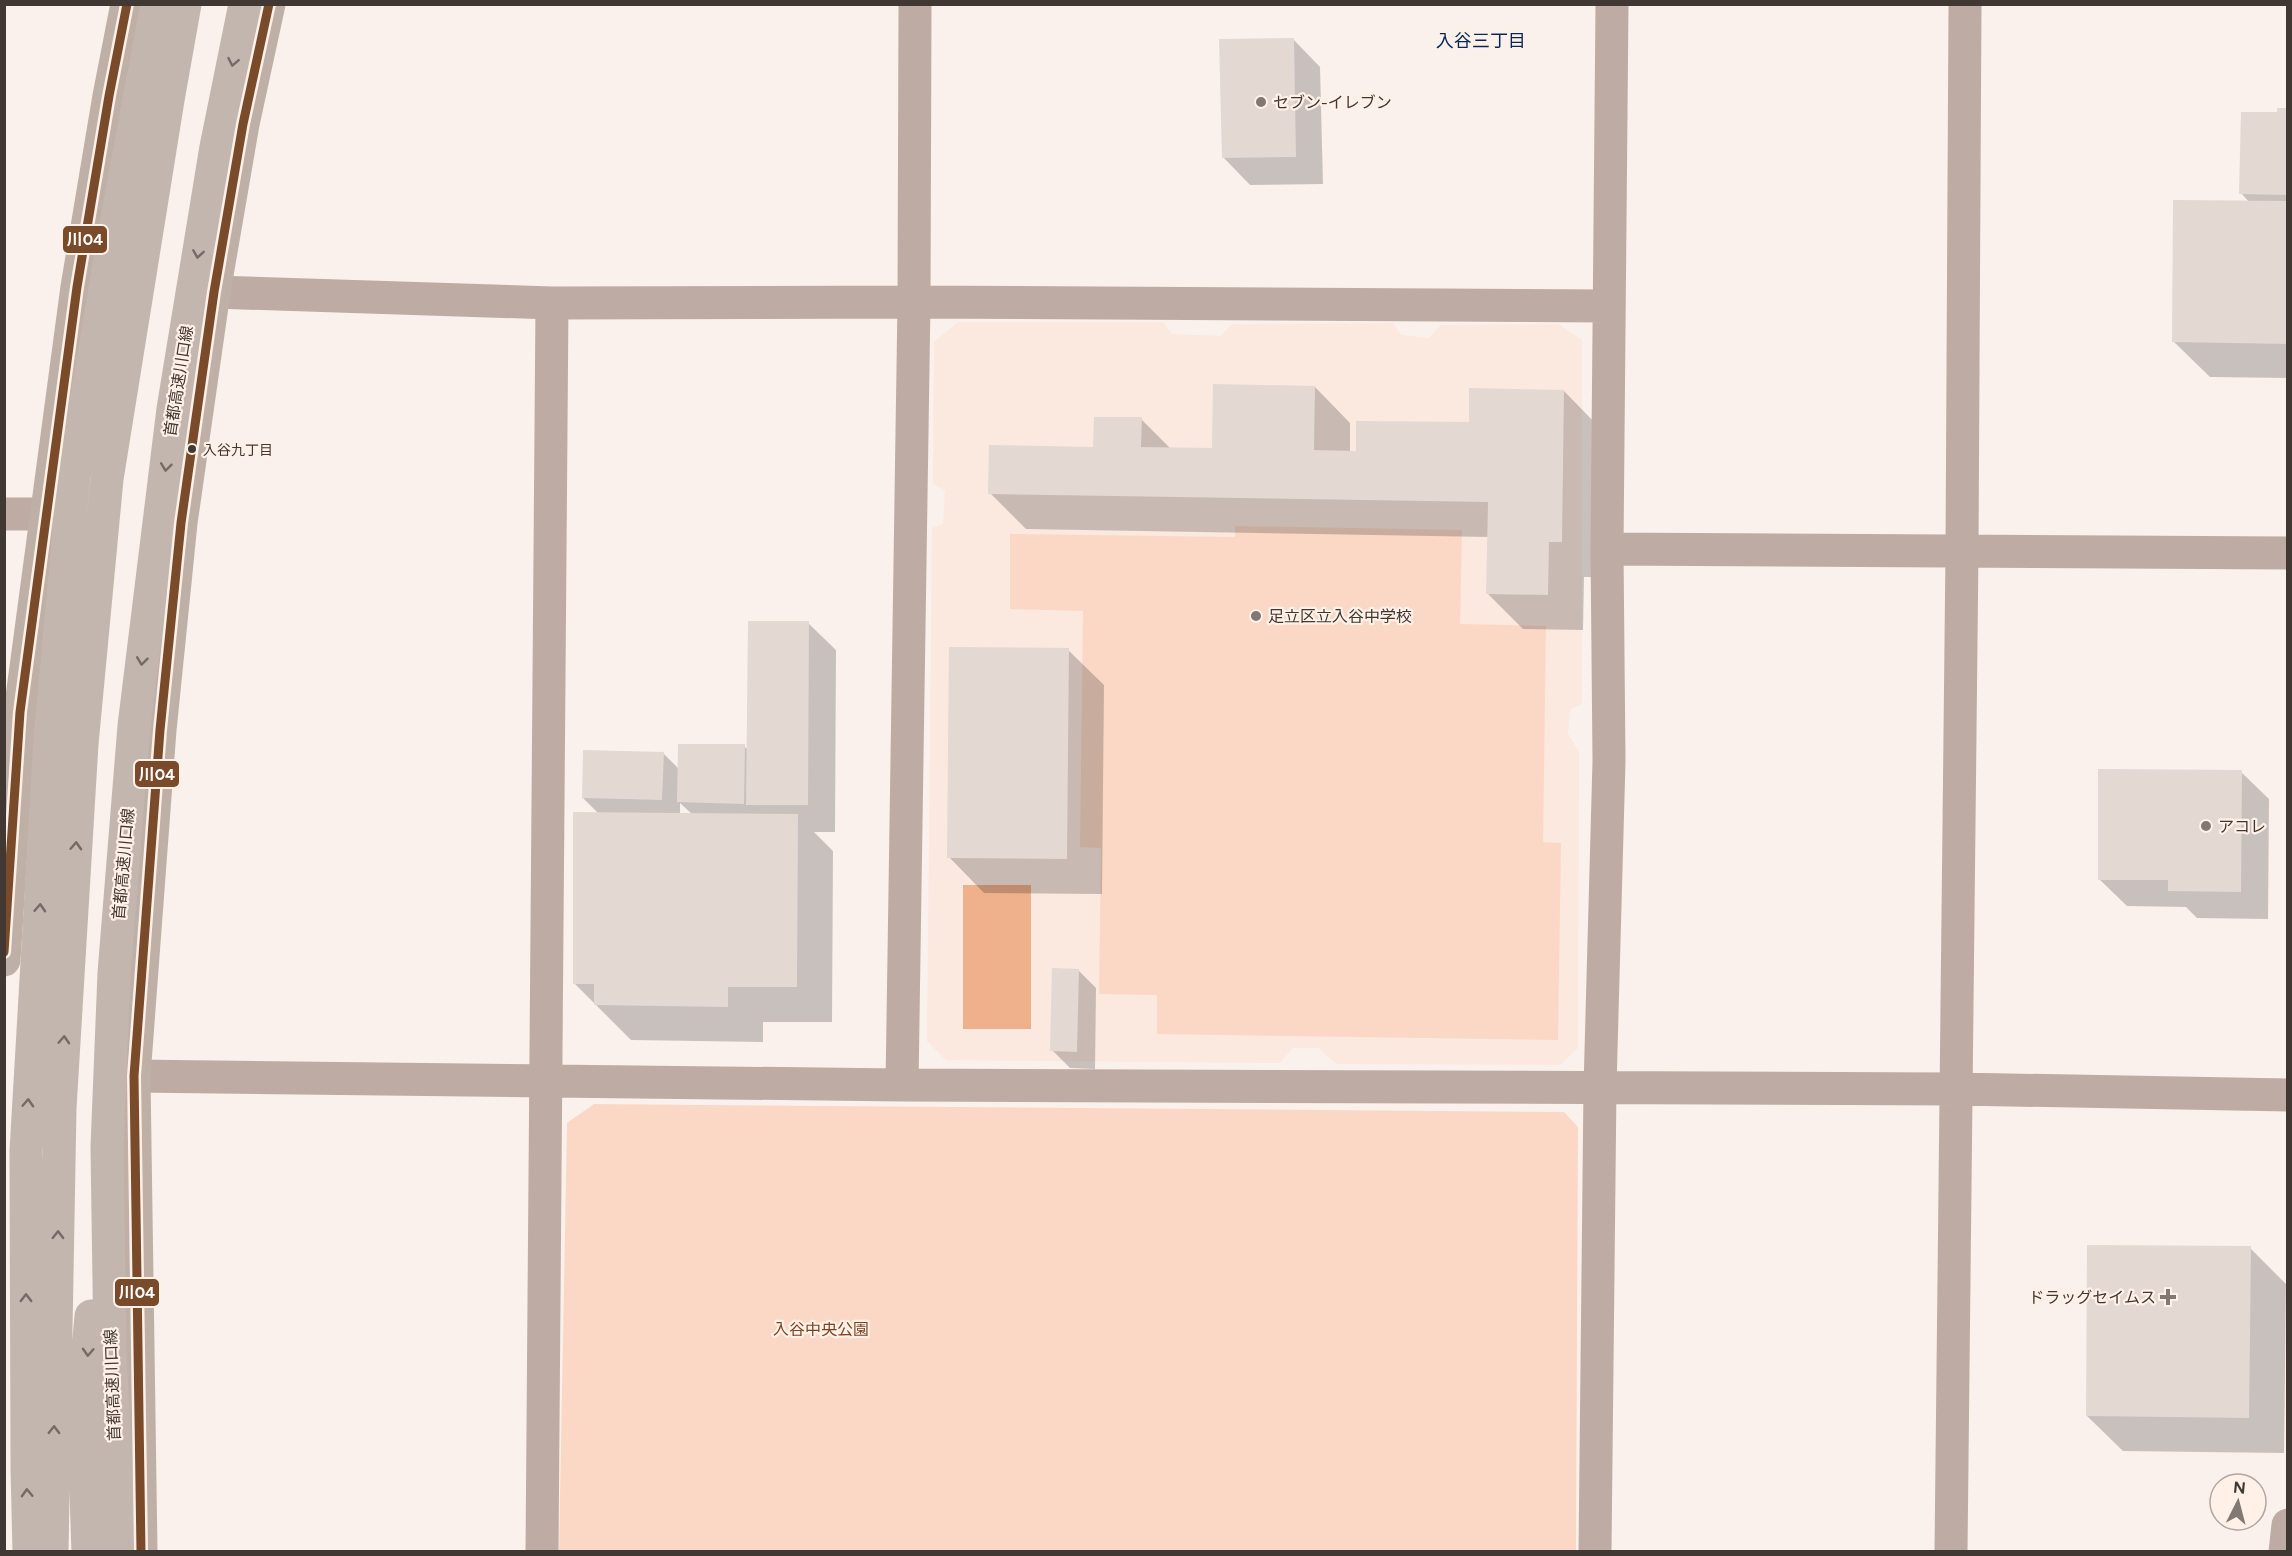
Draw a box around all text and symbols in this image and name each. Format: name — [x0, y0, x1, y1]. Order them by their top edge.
district label: 入谷三丁目 — [1436, 30, 1526, 52]
one-way arrow — [227, 57, 240, 67]
place label: セブン-イレブン — [1273, 93, 1392, 112]
marker: セブン-イレブン — [1254, 95, 1268, 109]
line badge: 川04 — [62, 225, 108, 254]
text: 川04 — [67, 230, 103, 249]
one-way arrow — [193, 249, 205, 258]
street label: 首都高速川口線 — [160, 324, 197, 438]
place label: 入谷九丁目 — [203, 442, 273, 459]
marker: 入谷九丁目 — [186, 443, 198, 455]
one-way arrow — [160, 463, 172, 472]
place label: 足立区立入谷中学校 — [1268, 607, 1412, 626]
marker: 足立区立入谷中学校 — [1249, 609, 1263, 623]
one-way arrow — [136, 656, 149, 665]
line badge: 川04 — [134, 760, 180, 788]
text: 川04 — [139, 765, 175, 784]
street label: 首都高速川口線 — [109, 807, 138, 921]
place label: アコレ — [2218, 817, 2266, 836]
marker: アコレ — [2199, 819, 2213, 833]
one-way arrow — [69, 841, 82, 850]
one-way arrow — [33, 904, 46, 913]
one-way arrow — [57, 1036, 70, 1045]
one-way arrow — [22, 1099, 35, 1108]
one-way arrow — [51, 1231, 64, 1240]
line badge: 川04 — [114, 1278, 160, 1307]
text: 川04 — [119, 1283, 155, 1302]
place label: ドラッグセイムス — [2028, 1288, 2156, 1307]
marker: ドラッグセイムス — [2161, 1290, 2175, 1304]
one-way arrow — [20, 1294, 32, 1303]
park label: 入谷中央公園 — [773, 1320, 869, 1339]
street label: 首都高速川口線 — [101, 1329, 124, 1441]
one-way arrow — [81, 1347, 94, 1356]
one-way arrow — [48, 1426, 60, 1435]
north arrow — [2208, 1472, 2268, 1532]
text: N — [2232, 1477, 2247, 1498]
one-way arrow — [21, 1489, 34, 1498]

